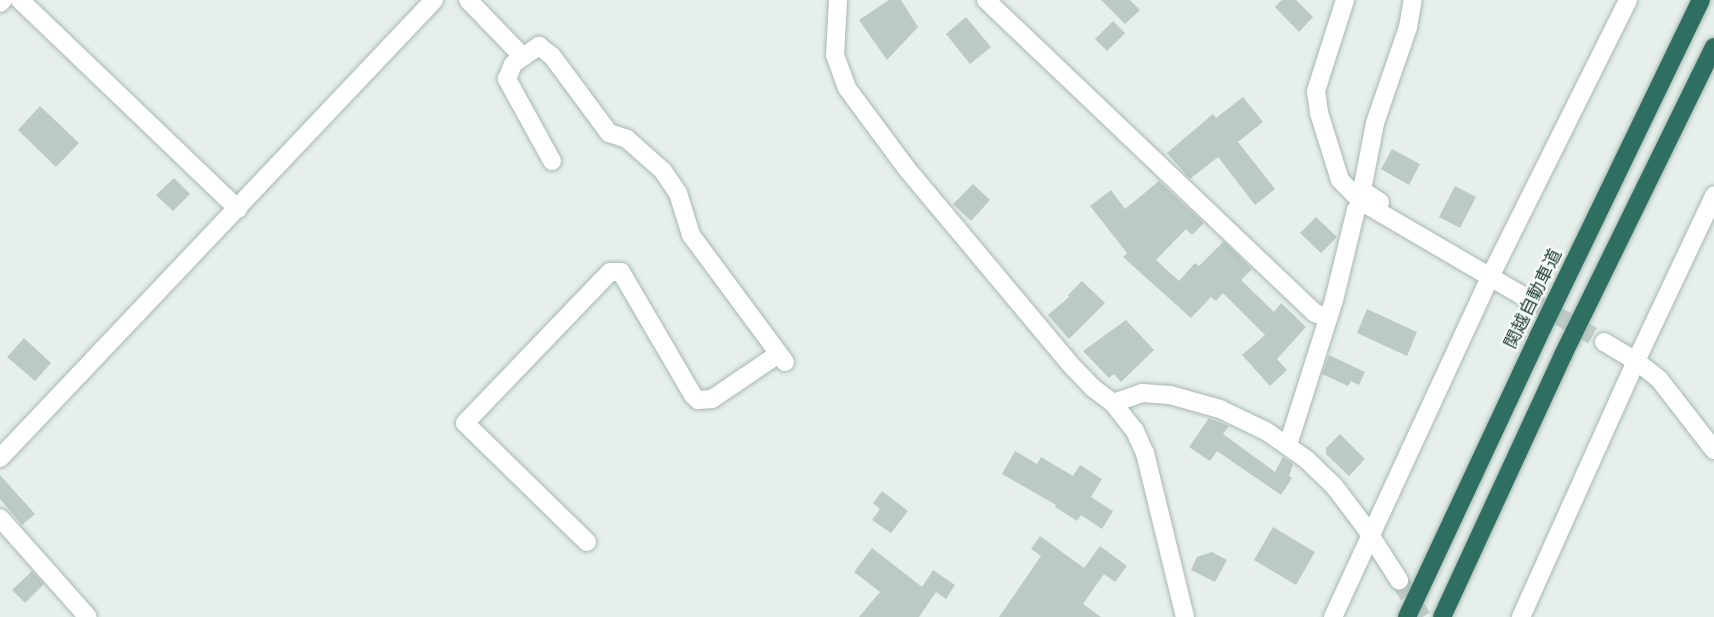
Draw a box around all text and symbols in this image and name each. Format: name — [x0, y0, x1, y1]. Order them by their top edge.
street label: 関越自動車道 — [1500, 246, 1566, 352]

